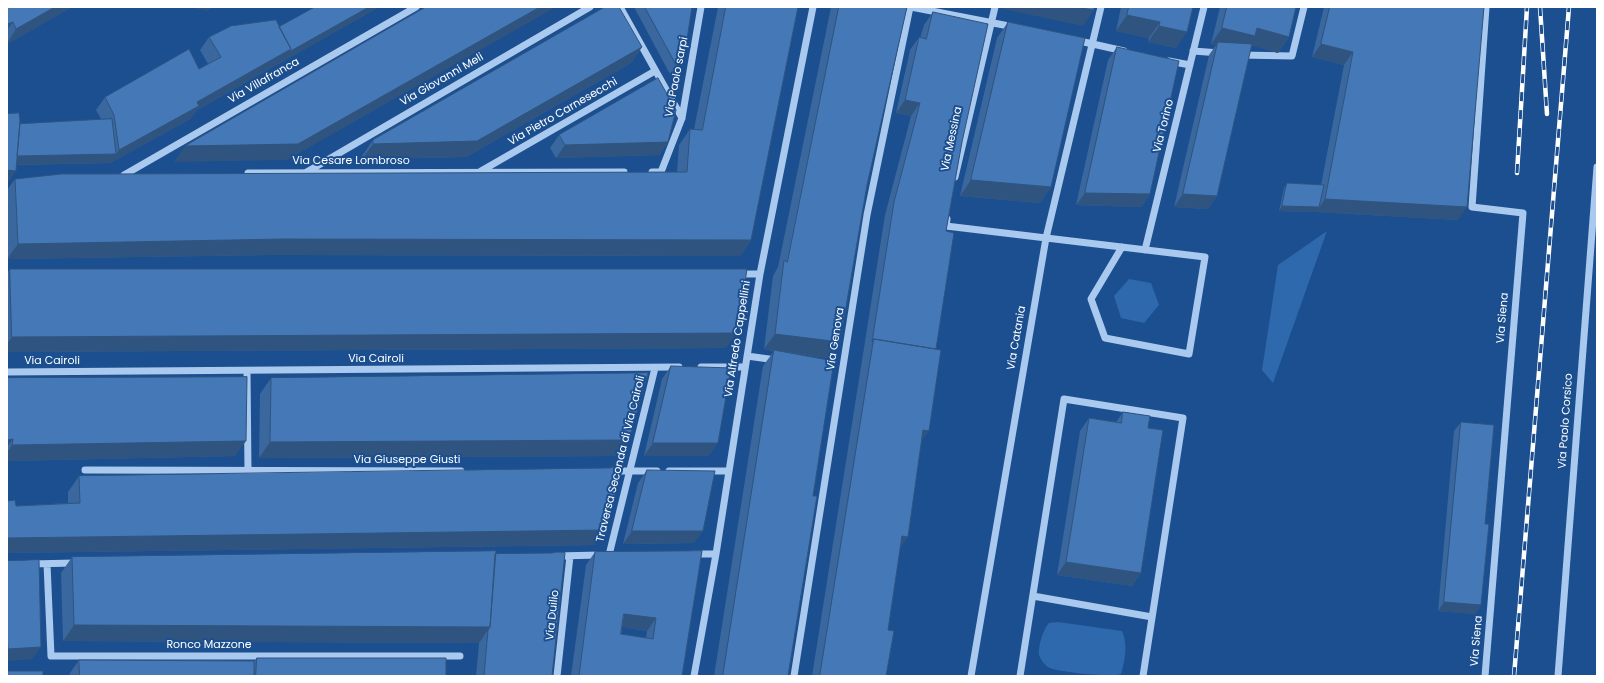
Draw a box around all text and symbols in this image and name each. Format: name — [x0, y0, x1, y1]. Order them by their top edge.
street label: Via Paolo sarpi — [663, 36, 691, 118]
street label: Via Giovanni Meli — [398, 51, 486, 109]
street label: Via Villafranca — [226, 55, 302, 107]
street label: Via Pietro Carnesecchi — [506, 75, 620, 149]
street label: Via Torino — [1151, 98, 1177, 154]
street label: Via Messina — [939, 106, 965, 172]
street label: Via Cesare Lombroso — [292, 154, 410, 168]
street label: Via Alfredo Cappellini — [722, 280, 754, 398]
street label: Via Siena — [1494, 292, 1512, 344]
street label: Via Catania — [1005, 305, 1029, 371]
street label: Via Genova — [825, 307, 847, 371]
street label: Via Cairoli — [348, 352, 404, 366]
street label: Via Cairoli — [24, 354, 80, 368]
street label: Via Paolo Corsico — [1556, 373, 1576, 469]
street label: Traversa Seconda di Via Cairoli — [594, 374, 648, 544]
street label: Via Giuseppe Giusti — [354, 453, 460, 467]
street label: Via Duilio — [544, 589, 562, 641]
street label: Via Siena — [1468, 615, 1486, 667]
street label: Ronco Mazzone — [166, 638, 252, 652]

